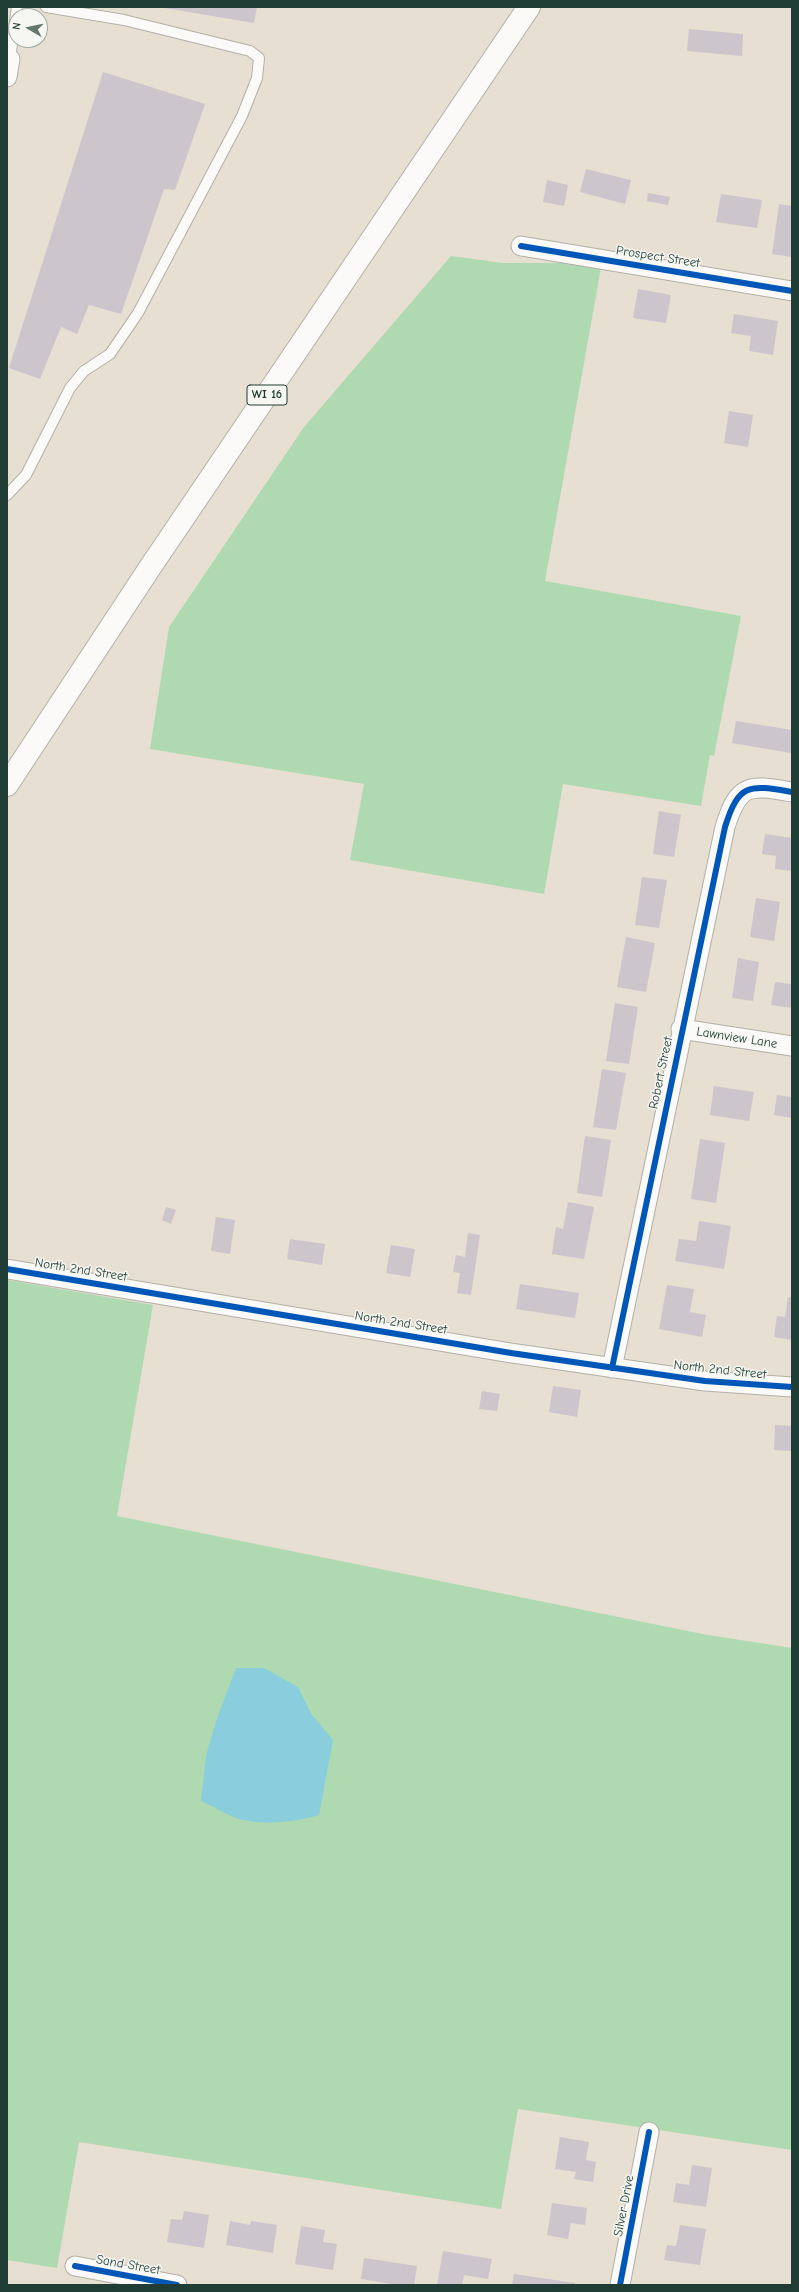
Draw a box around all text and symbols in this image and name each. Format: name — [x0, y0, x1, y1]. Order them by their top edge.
north arrow — [8, 8, 48, 48]
text: N — [10, 22, 24, 31]
street label: Prospect Street — [615, 243, 701, 271]
road number: WI 16 — [247, 385, 287, 405]
street label: Lawnview Lane — [695, 1024, 779, 1052]
street label: Robert Street — [646, 1035, 676, 1111]
street label: North 2nd Street — [34, 1255, 128, 1285]
street label: North 2nd Street — [354, 1308, 448, 1338]
street label: North 2nd Street — [673, 1357, 767, 1383]
street label: Silver Drive — [610, 2174, 638, 2238]
street label: Sand Street — [95, 2252, 161, 2278]

